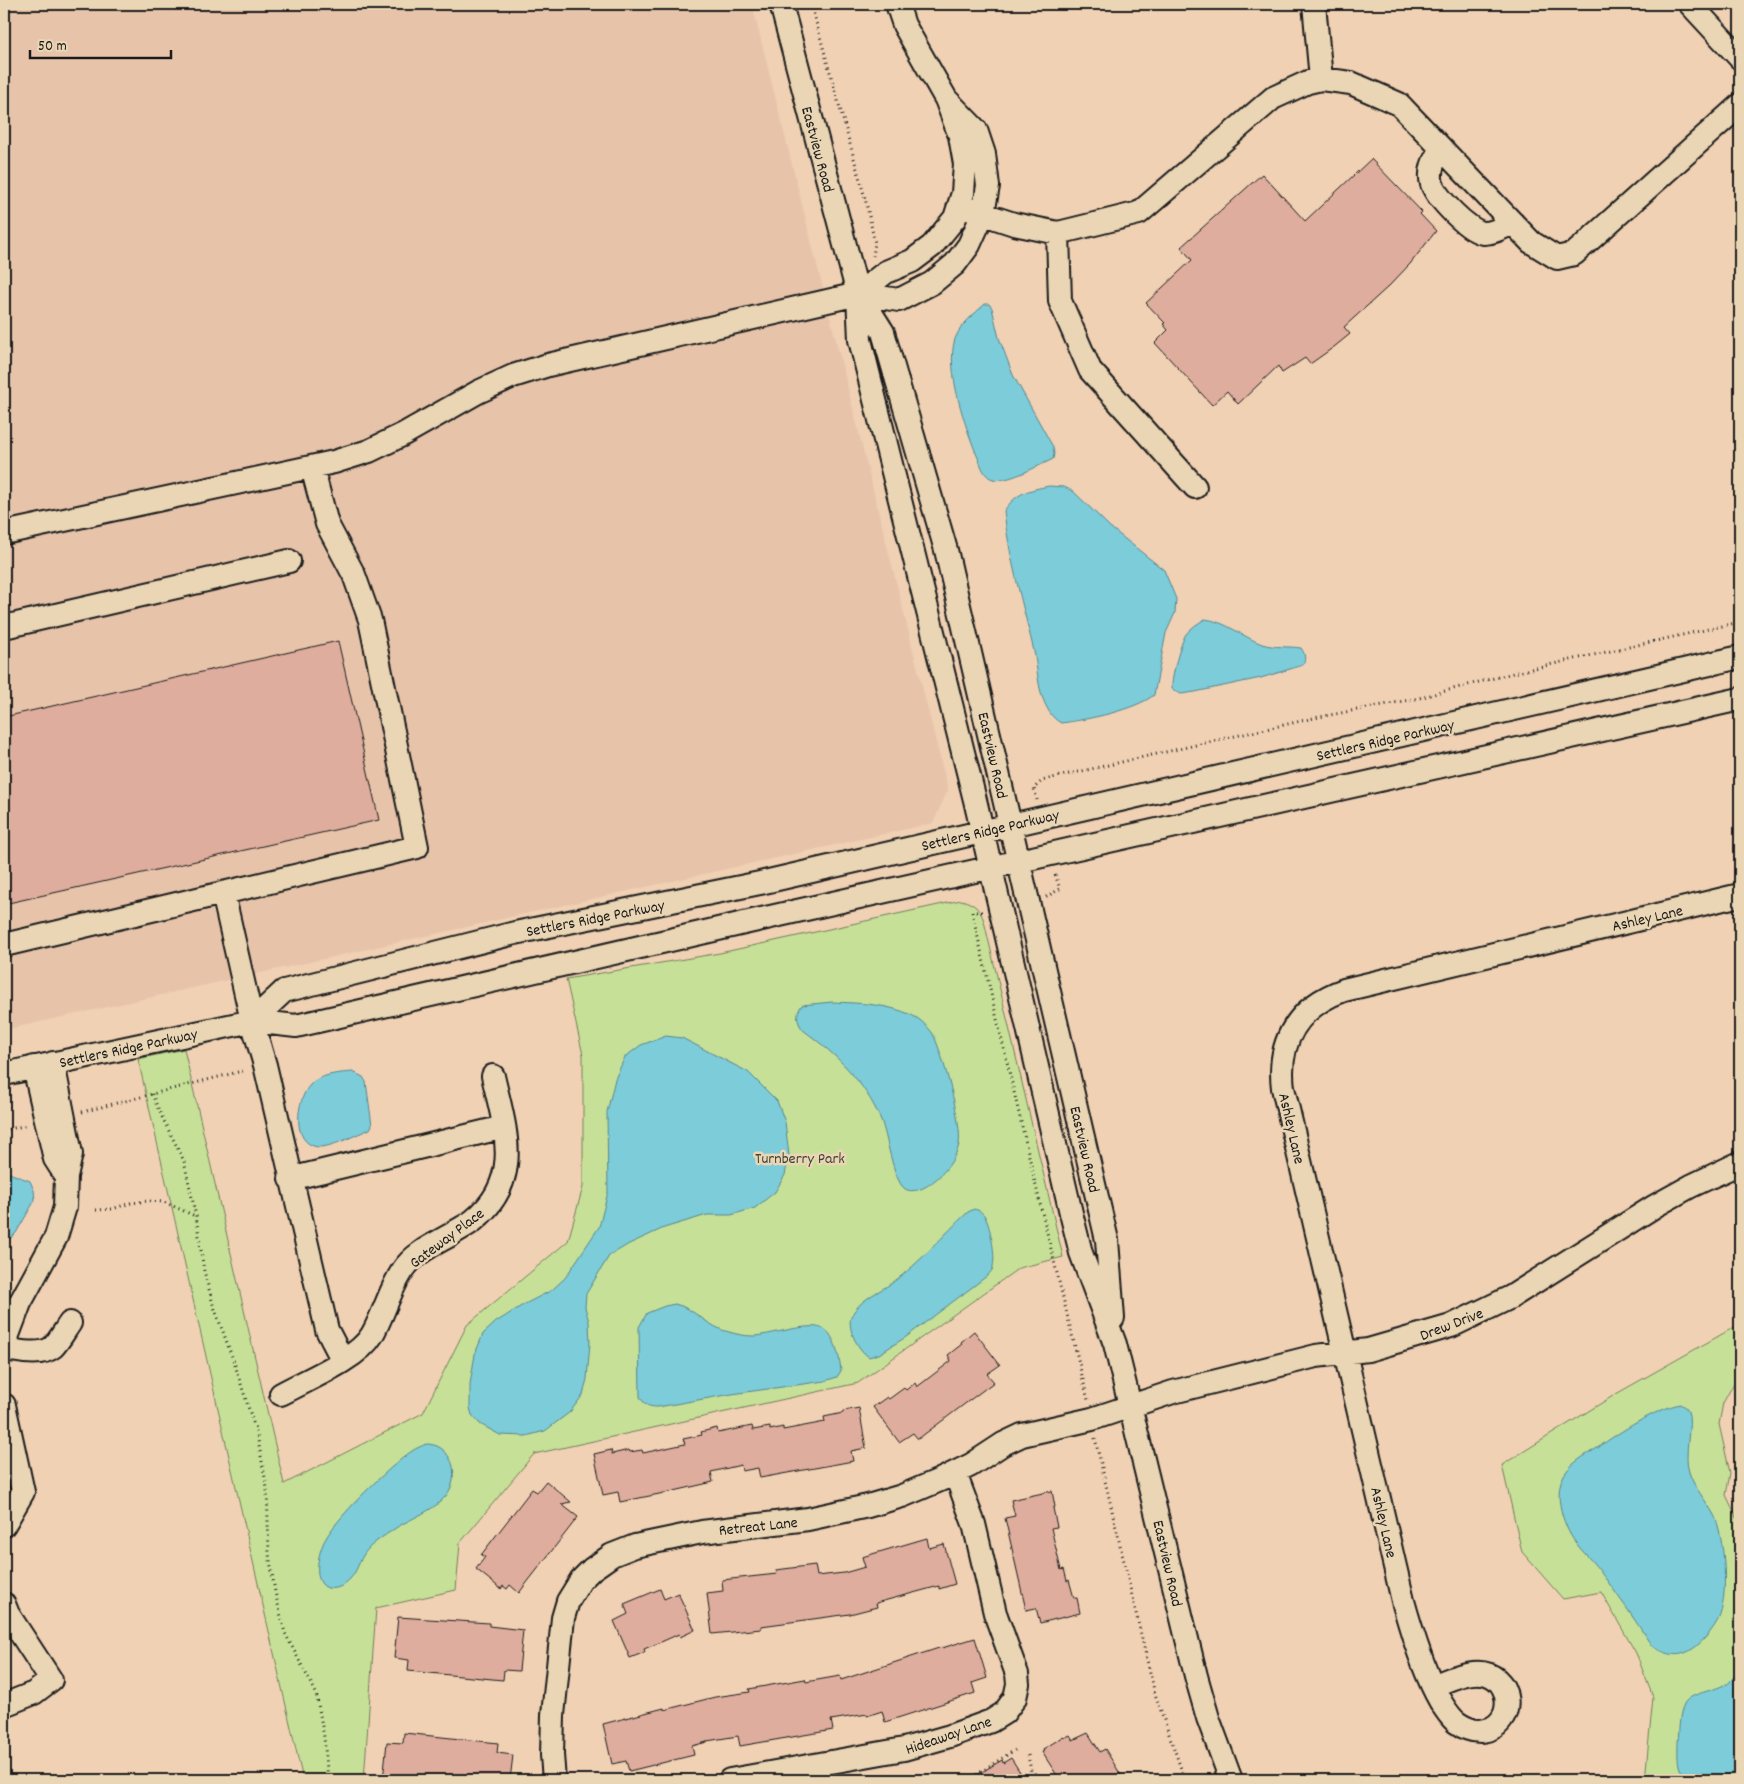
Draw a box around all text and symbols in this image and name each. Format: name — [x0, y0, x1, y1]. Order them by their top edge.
scale bar — [30, 28, 171, 60]
text: 50 m — [38, 36, 67, 58]
street label: Eastview Road — [794, 104, 839, 195]
street label: Eastview Road — [970, 710, 1013, 801]
street label: Settlers Ridge Parkway — [1314, 714, 1457, 768]
street label: Settlers Ridge Parkway — [919, 804, 1062, 858]
street label: Settlers Ridge Parkway — [524, 895, 667, 944]
street label: Ashley Lane — [1610, 900, 1685, 939]
street label: Settlers Ridge Parkway — [57, 1023, 200, 1075]
street label: Ashley Lane — [1271, 1091, 1310, 1166]
street label: Eastview Road — [1062, 1104, 1105, 1195]
park label: Turnberry Park — [755, 1148, 845, 1171]
street label: Gateway Place — [405, 1203, 490, 1275]
street label: Drew Drive — [1417, 1303, 1487, 1348]
street label: Ashley Lane — [1363, 1485, 1402, 1560]
street label: Retreat Lane — [718, 1512, 799, 1543]
street label: Eastview Road — [1145, 1518, 1188, 1609]
street label: Hideaway Lane — [903, 1711, 995, 1762]

